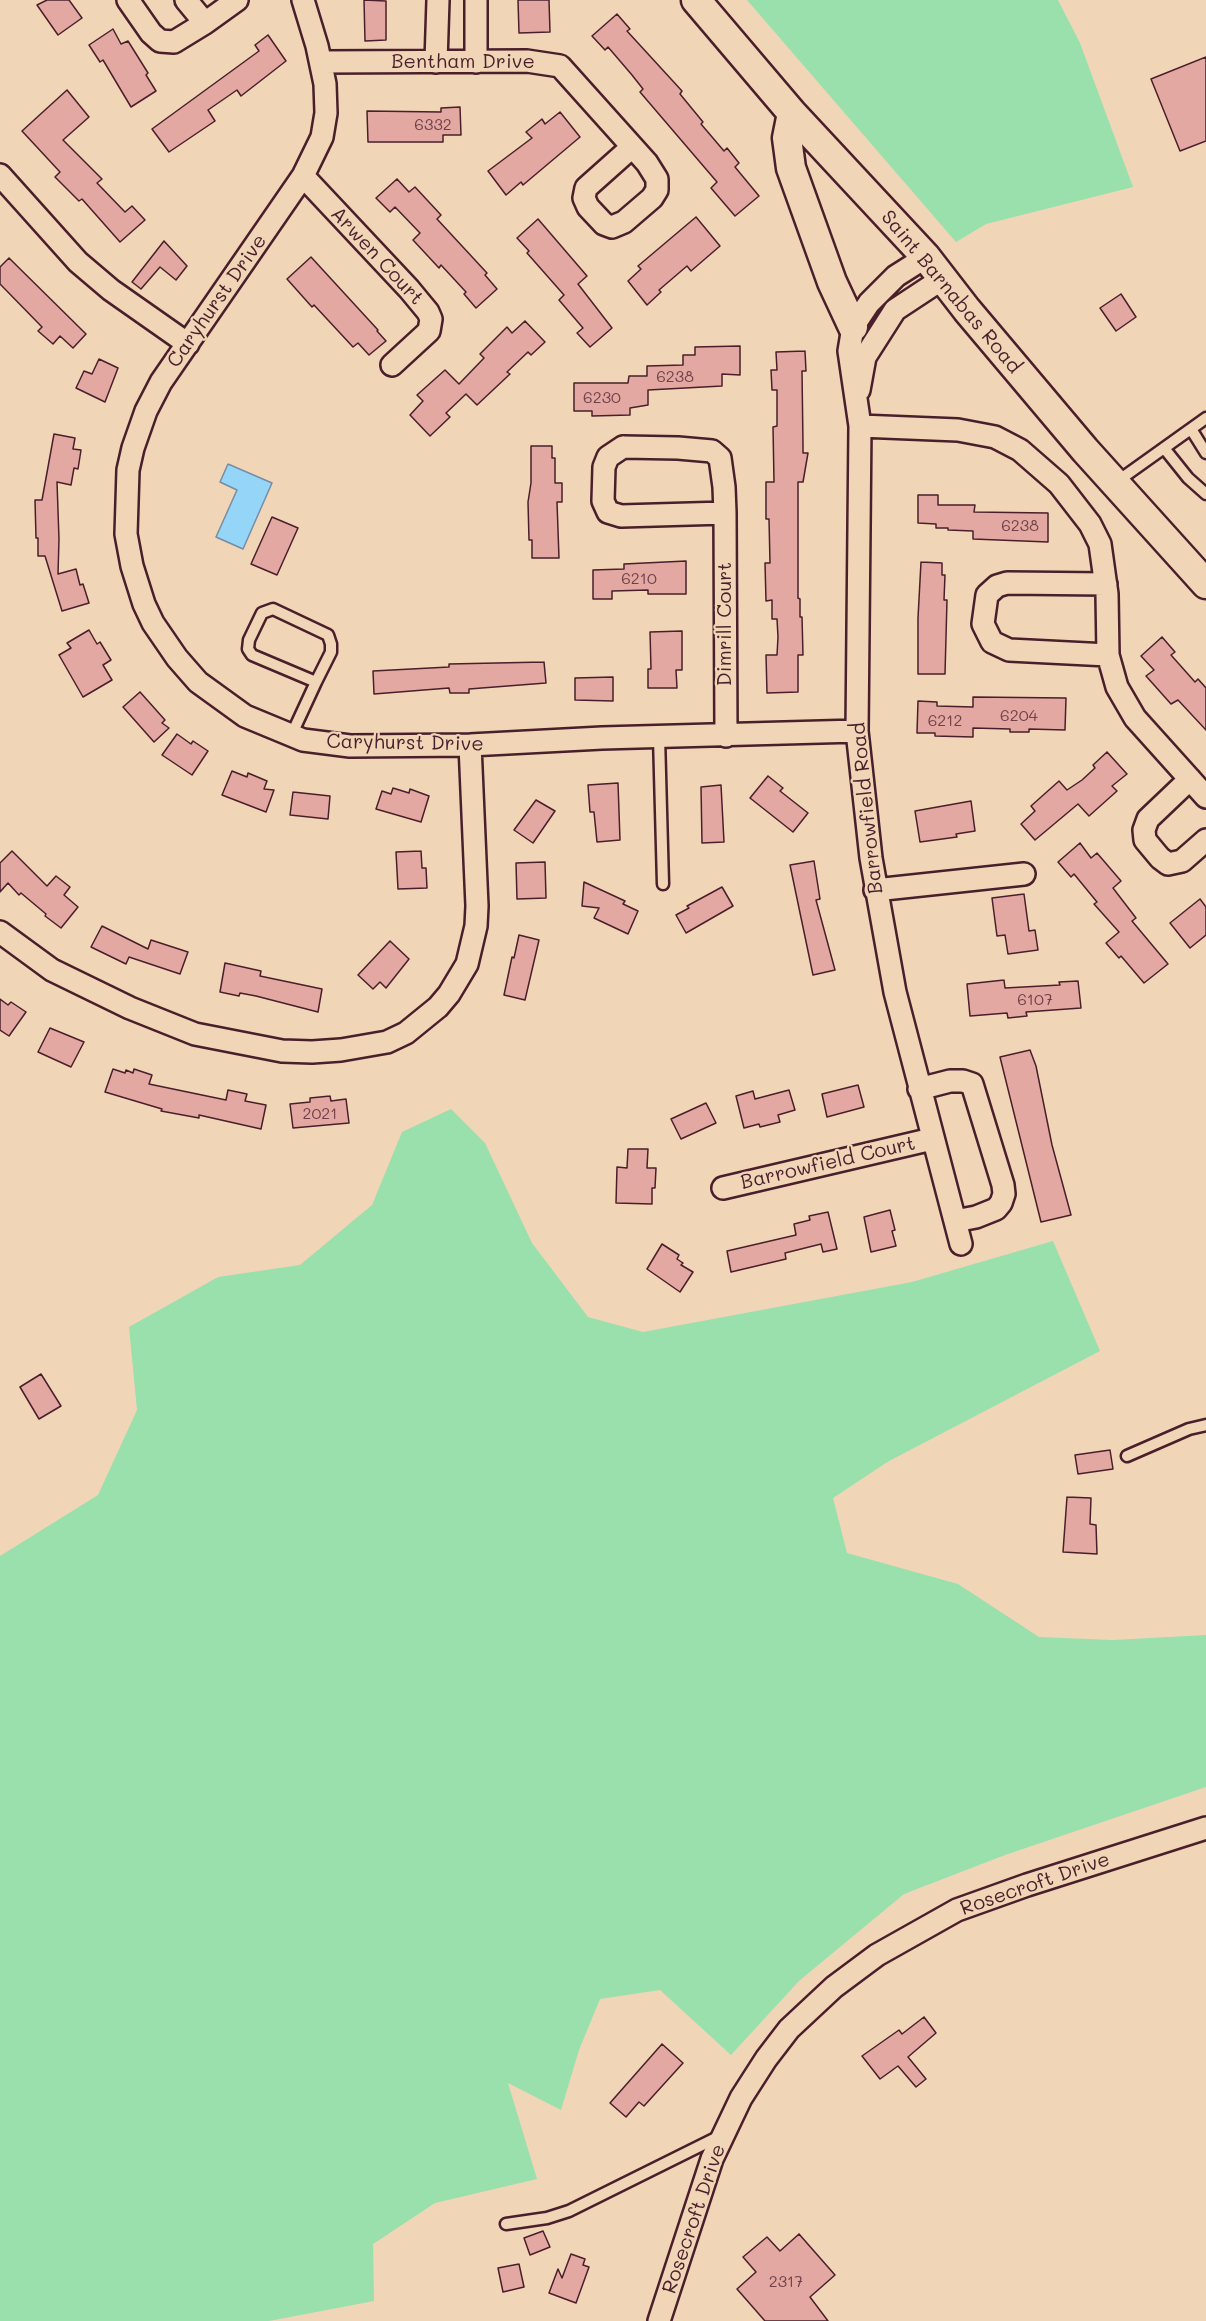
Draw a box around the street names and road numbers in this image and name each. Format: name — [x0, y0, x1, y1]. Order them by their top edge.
street label: Bentham Drive — [391, 50, 535, 74]
street label: Arwen Court — [326, 202, 428, 310]
street label: Saint Barnabas Road — [876, 205, 1026, 379]
street label: Caryhurst Drive — [162, 230, 272, 372]
street label: Dimrill Court — [713, 562, 737, 686]
street label: Barrowfield Road — [846, 721, 888, 895]
street label: Caryhurst Drive — [326, 730, 484, 756]
street label: Barrowfield Court — [738, 1131, 918, 1195]
street label: Rosecroft Drive — [957, 1847, 1113, 1921]
street label: Rosecroft Drive — [657, 2141, 731, 2297]

